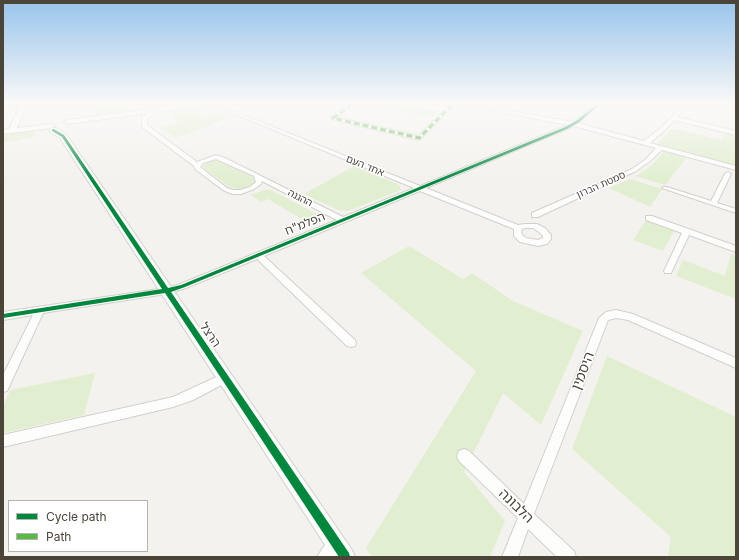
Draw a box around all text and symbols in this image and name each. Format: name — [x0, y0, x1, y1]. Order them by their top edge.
street label: אחד העם — [344, 153, 386, 179]
street label: סמטת הברון — [575, 169, 627, 201]
street label: ההגנה — [286, 187, 314, 209]
street label: הפלמ"ח — [283, 209, 327, 239]
street label: הרצל — [197, 320, 223, 350]
street label: היסמין — [568, 349, 598, 393]
street label: הלבונה — [495, 485, 537, 527]
legend — [8, 500, 148, 552]
text: Cycle path — [46, 509, 107, 524]
text: Path — [46, 529, 71, 544]

